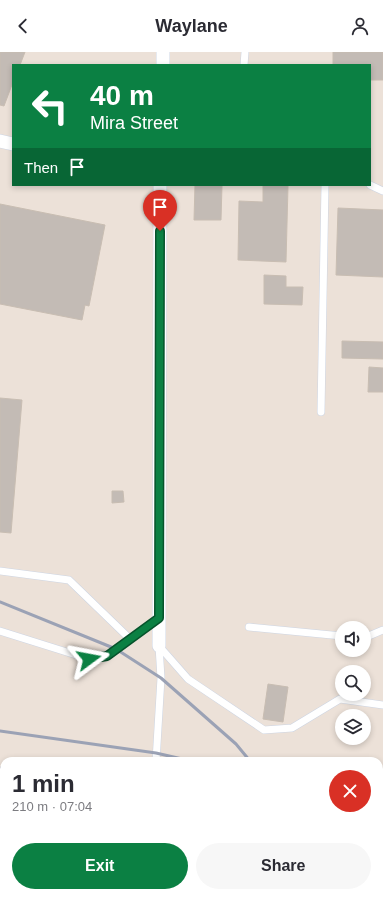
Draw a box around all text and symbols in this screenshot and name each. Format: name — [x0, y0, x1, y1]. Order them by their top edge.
icon: back — [12, 15, 34, 37]
icon: person — [349, 15, 371, 37]
text: Waylane — [155, 16, 228, 36]
icon: left — [24, 80, 76, 132]
text: 40 m — [90, 80, 154, 111]
text: Mira Street — [90, 113, 178, 133]
icon: arrive — [66, 156, 88, 178]
text: Then — [24, 159, 58, 176]
pin — [143, 190, 177, 231]
icon: arrive — [149, 196, 171, 218]
map controls — [335, 621, 371, 745]
button: sound — [335, 621, 371, 657]
position arrow — [68, 638, 110, 680]
button: search — [335, 665, 371, 701]
button: layers — [335, 709, 371, 745]
text: 1 min — [12, 770, 75, 797]
button: close — [329, 770, 371, 812]
text: 210 m · 07:04 — [12, 799, 92, 814]
button: Exit — [12, 843, 188, 889]
button: Share — [196, 843, 371, 889]

